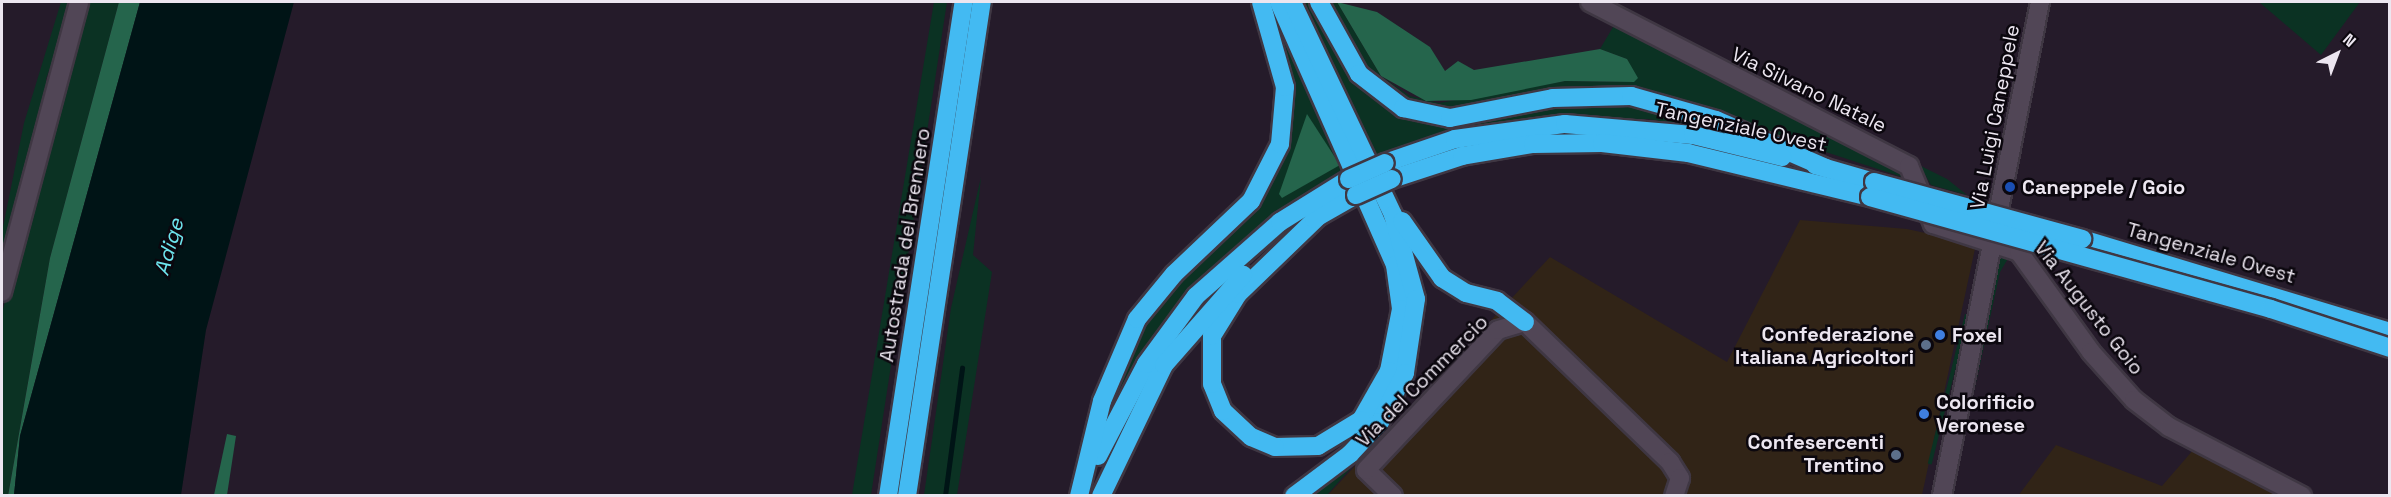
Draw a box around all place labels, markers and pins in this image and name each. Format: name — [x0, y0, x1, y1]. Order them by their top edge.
place label: Caneppele / Goio — [2022, 175, 2185, 199]
marker: Caneppele / Goio — [2003, 180, 2017, 194]
place label: Confederazione Italiana Agricoltori — [1735, 322, 1914, 369]
place label: Foxel — [1952, 323, 2002, 347]
marker: Foxel — [1933, 328, 1947, 342]
marker: Confederazione Italiana Agricoltori — [1919, 338, 1933, 352]
place label: Colorificio Veronese — [1936, 390, 2035, 437]
marker: Colorificio Veronese — [1917, 407, 1931, 421]
place label: Confesercenti Trentino — [1748, 431, 1884, 478]
marker: Confesercenti Trentino — [1889, 448, 1903, 462]

